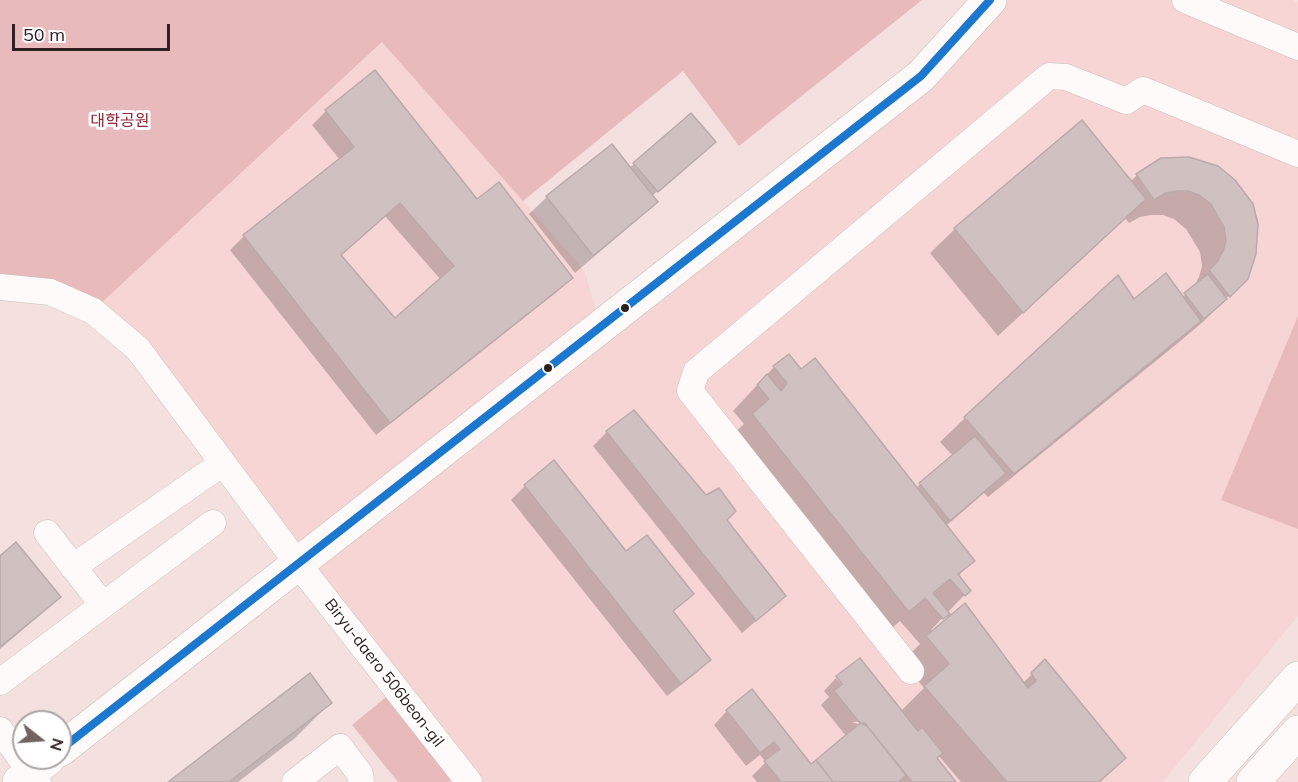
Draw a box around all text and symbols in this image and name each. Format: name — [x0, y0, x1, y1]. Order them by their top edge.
scale bar — [15, 12, 172, 50]
text: 50 m — [23, 23, 65, 46]
park label: 대학공원 — [91, 111, 149, 131]
unlabelled marker — [619, 302, 631, 314]
unlabelled marker — [542, 362, 554, 374]
street label: Biryu-daero 506beon-gil — [320, 595, 448, 751]
north arrow — [12, 710, 72, 770]
text: N — [46, 736, 69, 753]

